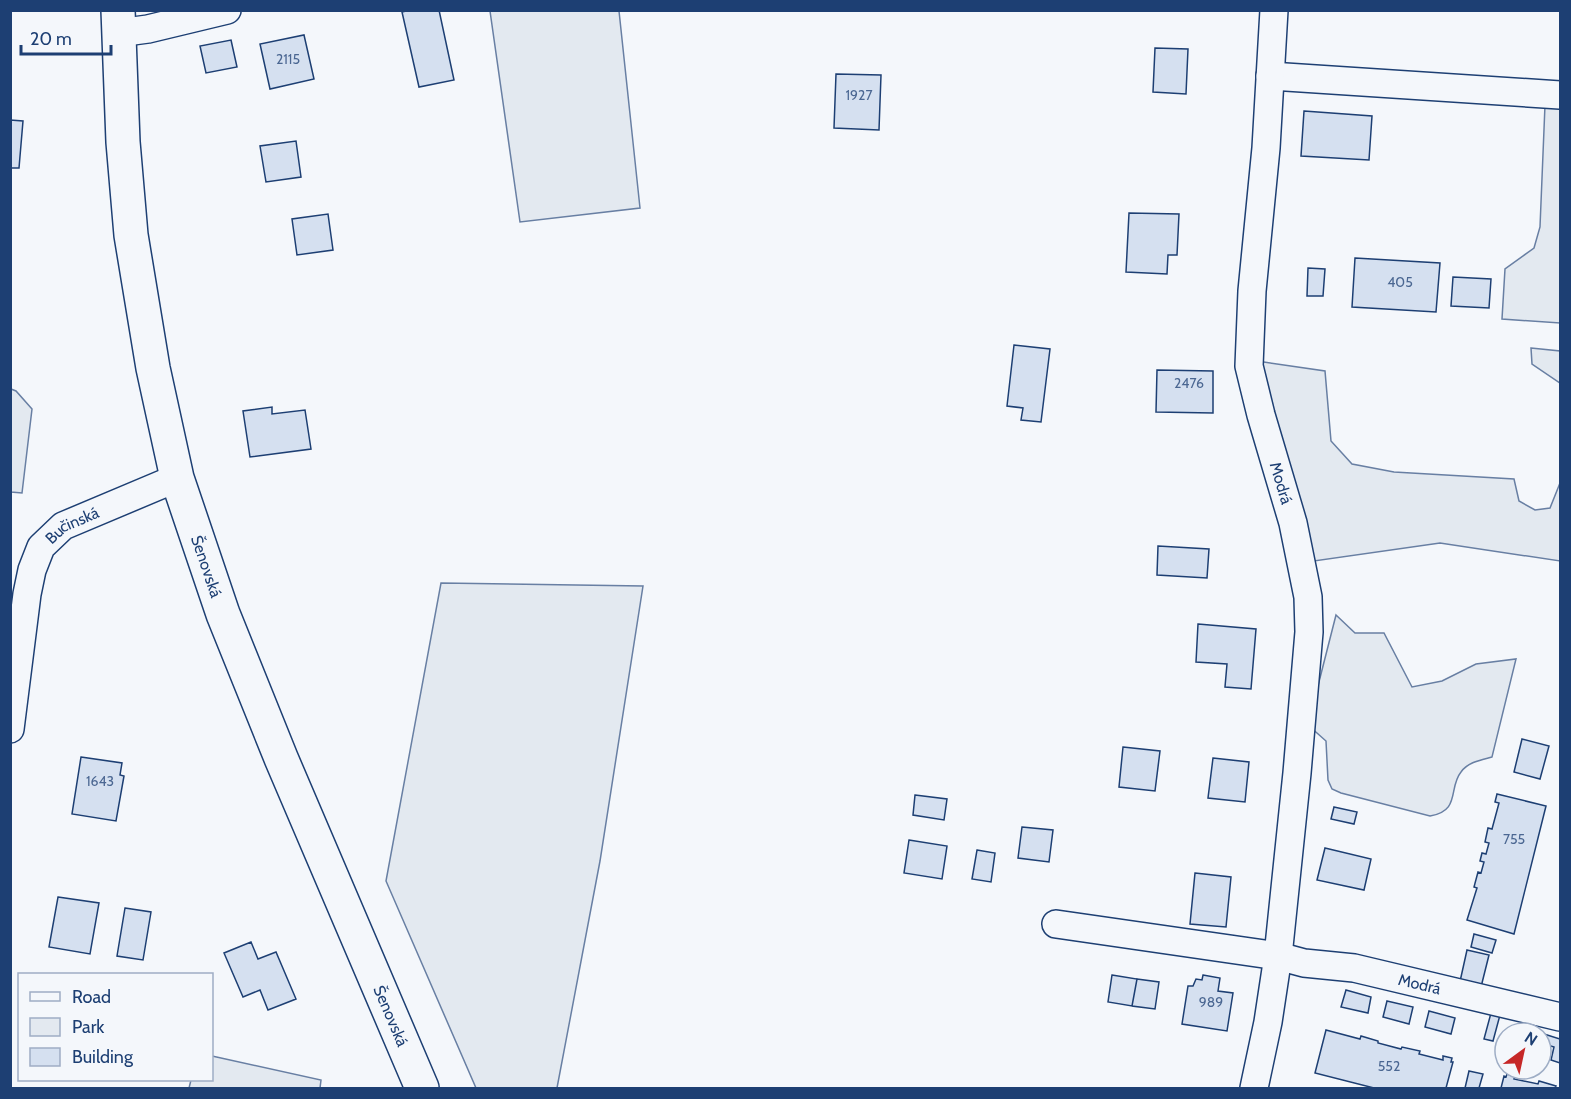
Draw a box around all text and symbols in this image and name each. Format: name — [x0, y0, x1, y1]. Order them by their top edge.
scale bar — [21, 18, 111, 56]
text: 20 m — [30, 28, 72, 50]
house number: 2115 — [276, 50, 300, 68]
house number: 1927 — [846, 86, 872, 104]
house number: 405 — [1387, 273, 1413, 291]
house number: 2476 — [1174, 374, 1204, 392]
street label: Modrá — [1266, 460, 1296, 507]
street label: Bučinská — [41, 502, 102, 547]
street label: Šenovská — [188, 533, 226, 600]
house number: 1643 — [86, 772, 114, 790]
house number: 755 — [1503, 830, 1525, 848]
street label: Modrá — [1397, 969, 1443, 998]
legend — [18, 973, 213, 1081]
street label: Šenovská — [370, 982, 413, 1049]
text: Road — [72, 986, 111, 1008]
house number: 989 — [1199, 993, 1223, 1011]
text: Park — [72, 1016, 105, 1038]
north arrow — [1493, 1021, 1553, 1081]
text: N — [1521, 1028, 1541, 1050]
text: Building — [72, 1046, 134, 1068]
house number: 552 — [1378, 1057, 1400, 1075]

